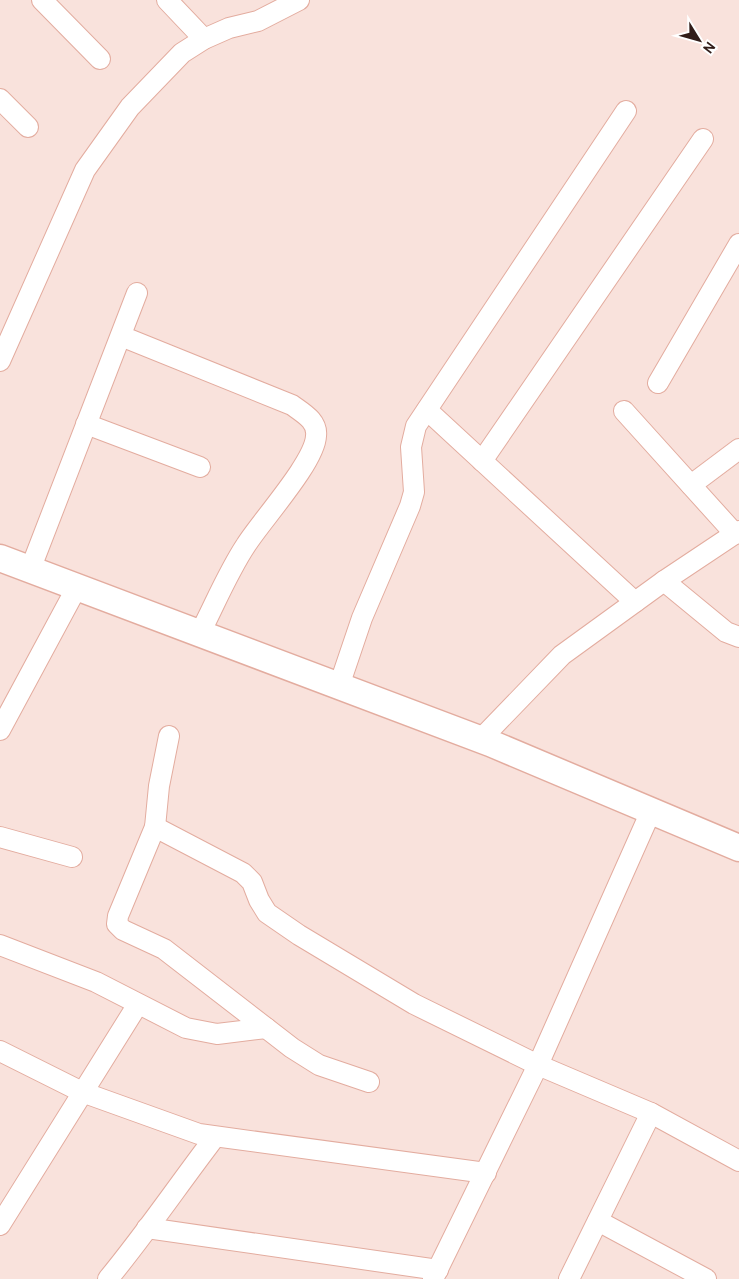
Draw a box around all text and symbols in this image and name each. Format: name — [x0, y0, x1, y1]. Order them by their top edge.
north arrow — [674, 15, 724, 65]
text: N — [699, 38, 720, 57]

